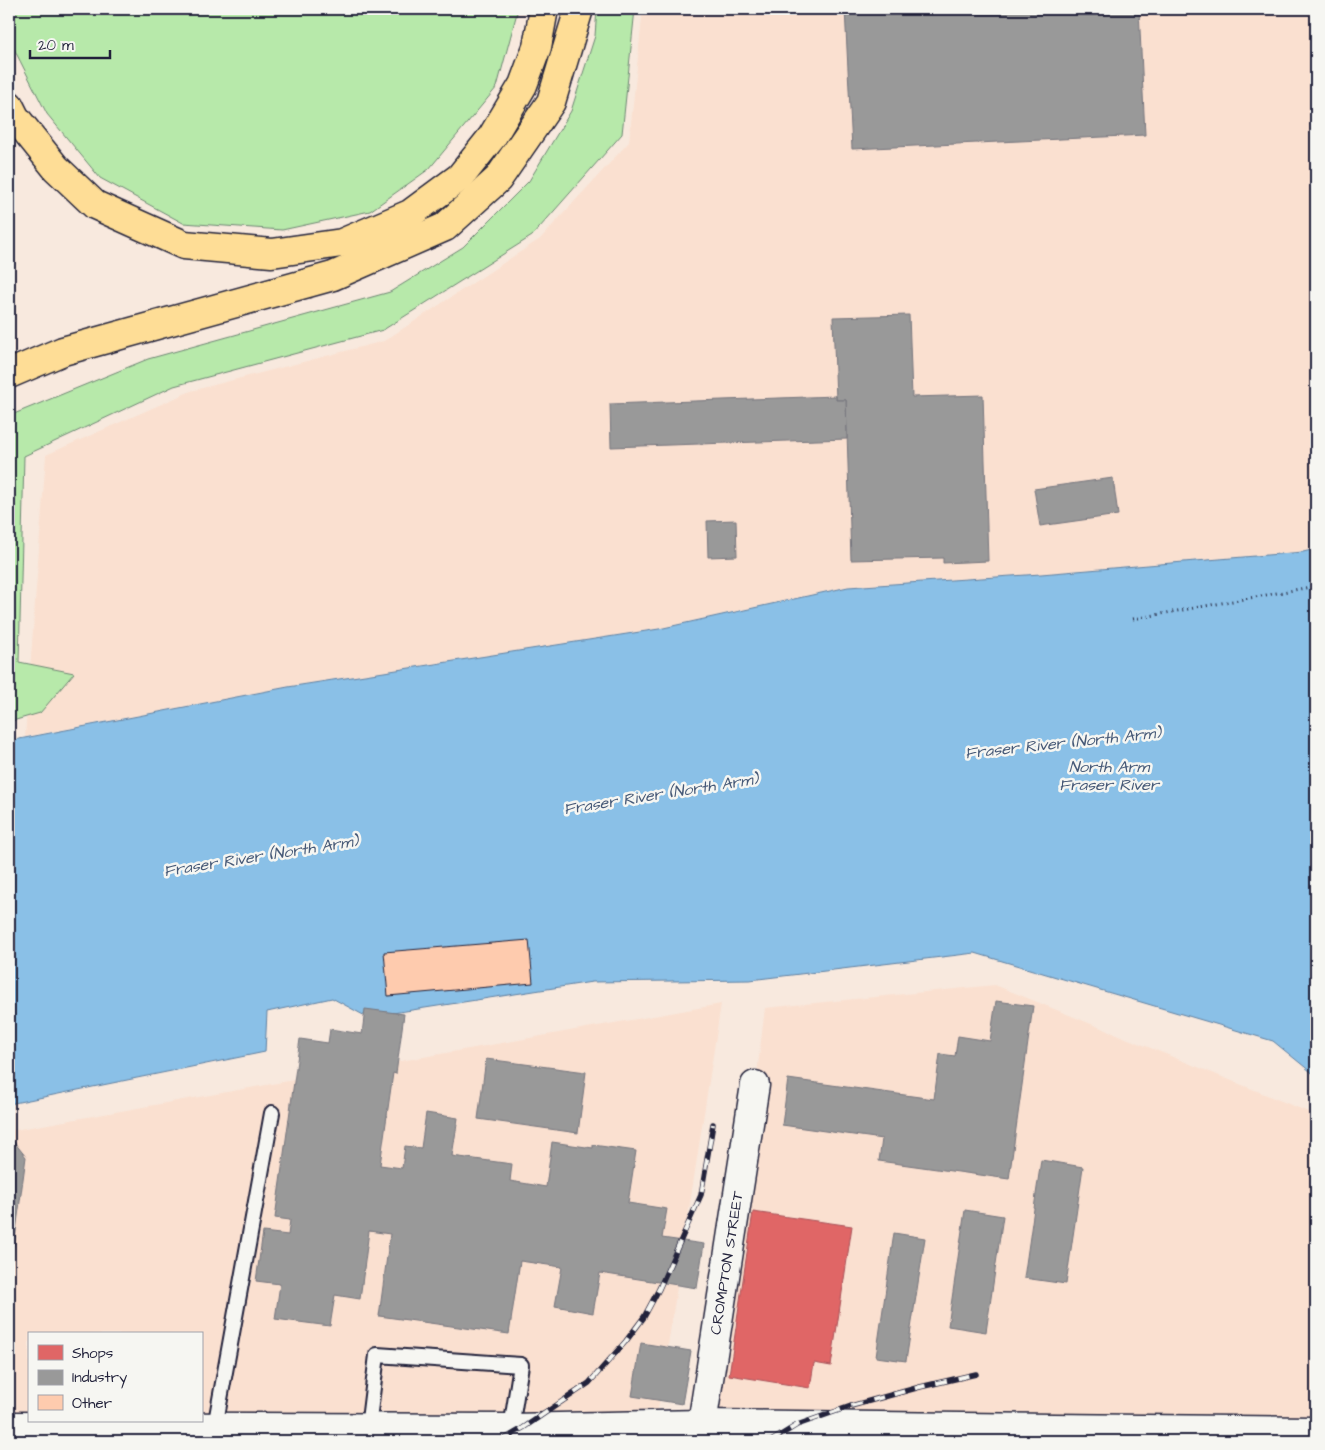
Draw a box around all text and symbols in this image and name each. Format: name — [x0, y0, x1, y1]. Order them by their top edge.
scale bar — [30, 28, 110, 60]
text: 20 m — [38, 35, 74, 56]
water label: Fraser River (North Arm) — [964, 722, 1163, 764]
water label: North Arm Fraser River — [1059, 756, 1161, 796]
water label: Fraser River (North Arm) — [562, 768, 761, 820]
water label: Fraser River (North Arm) — [162, 830, 361, 882]
street label: CROMPTON STREET — [705, 1189, 749, 1336]
legend — [28, 1332, 202, 1422]
text: Shops — [72, 1343, 114, 1364]
text: Industry — [72, 1367, 127, 1389]
text: Other — [72, 1393, 112, 1414]

